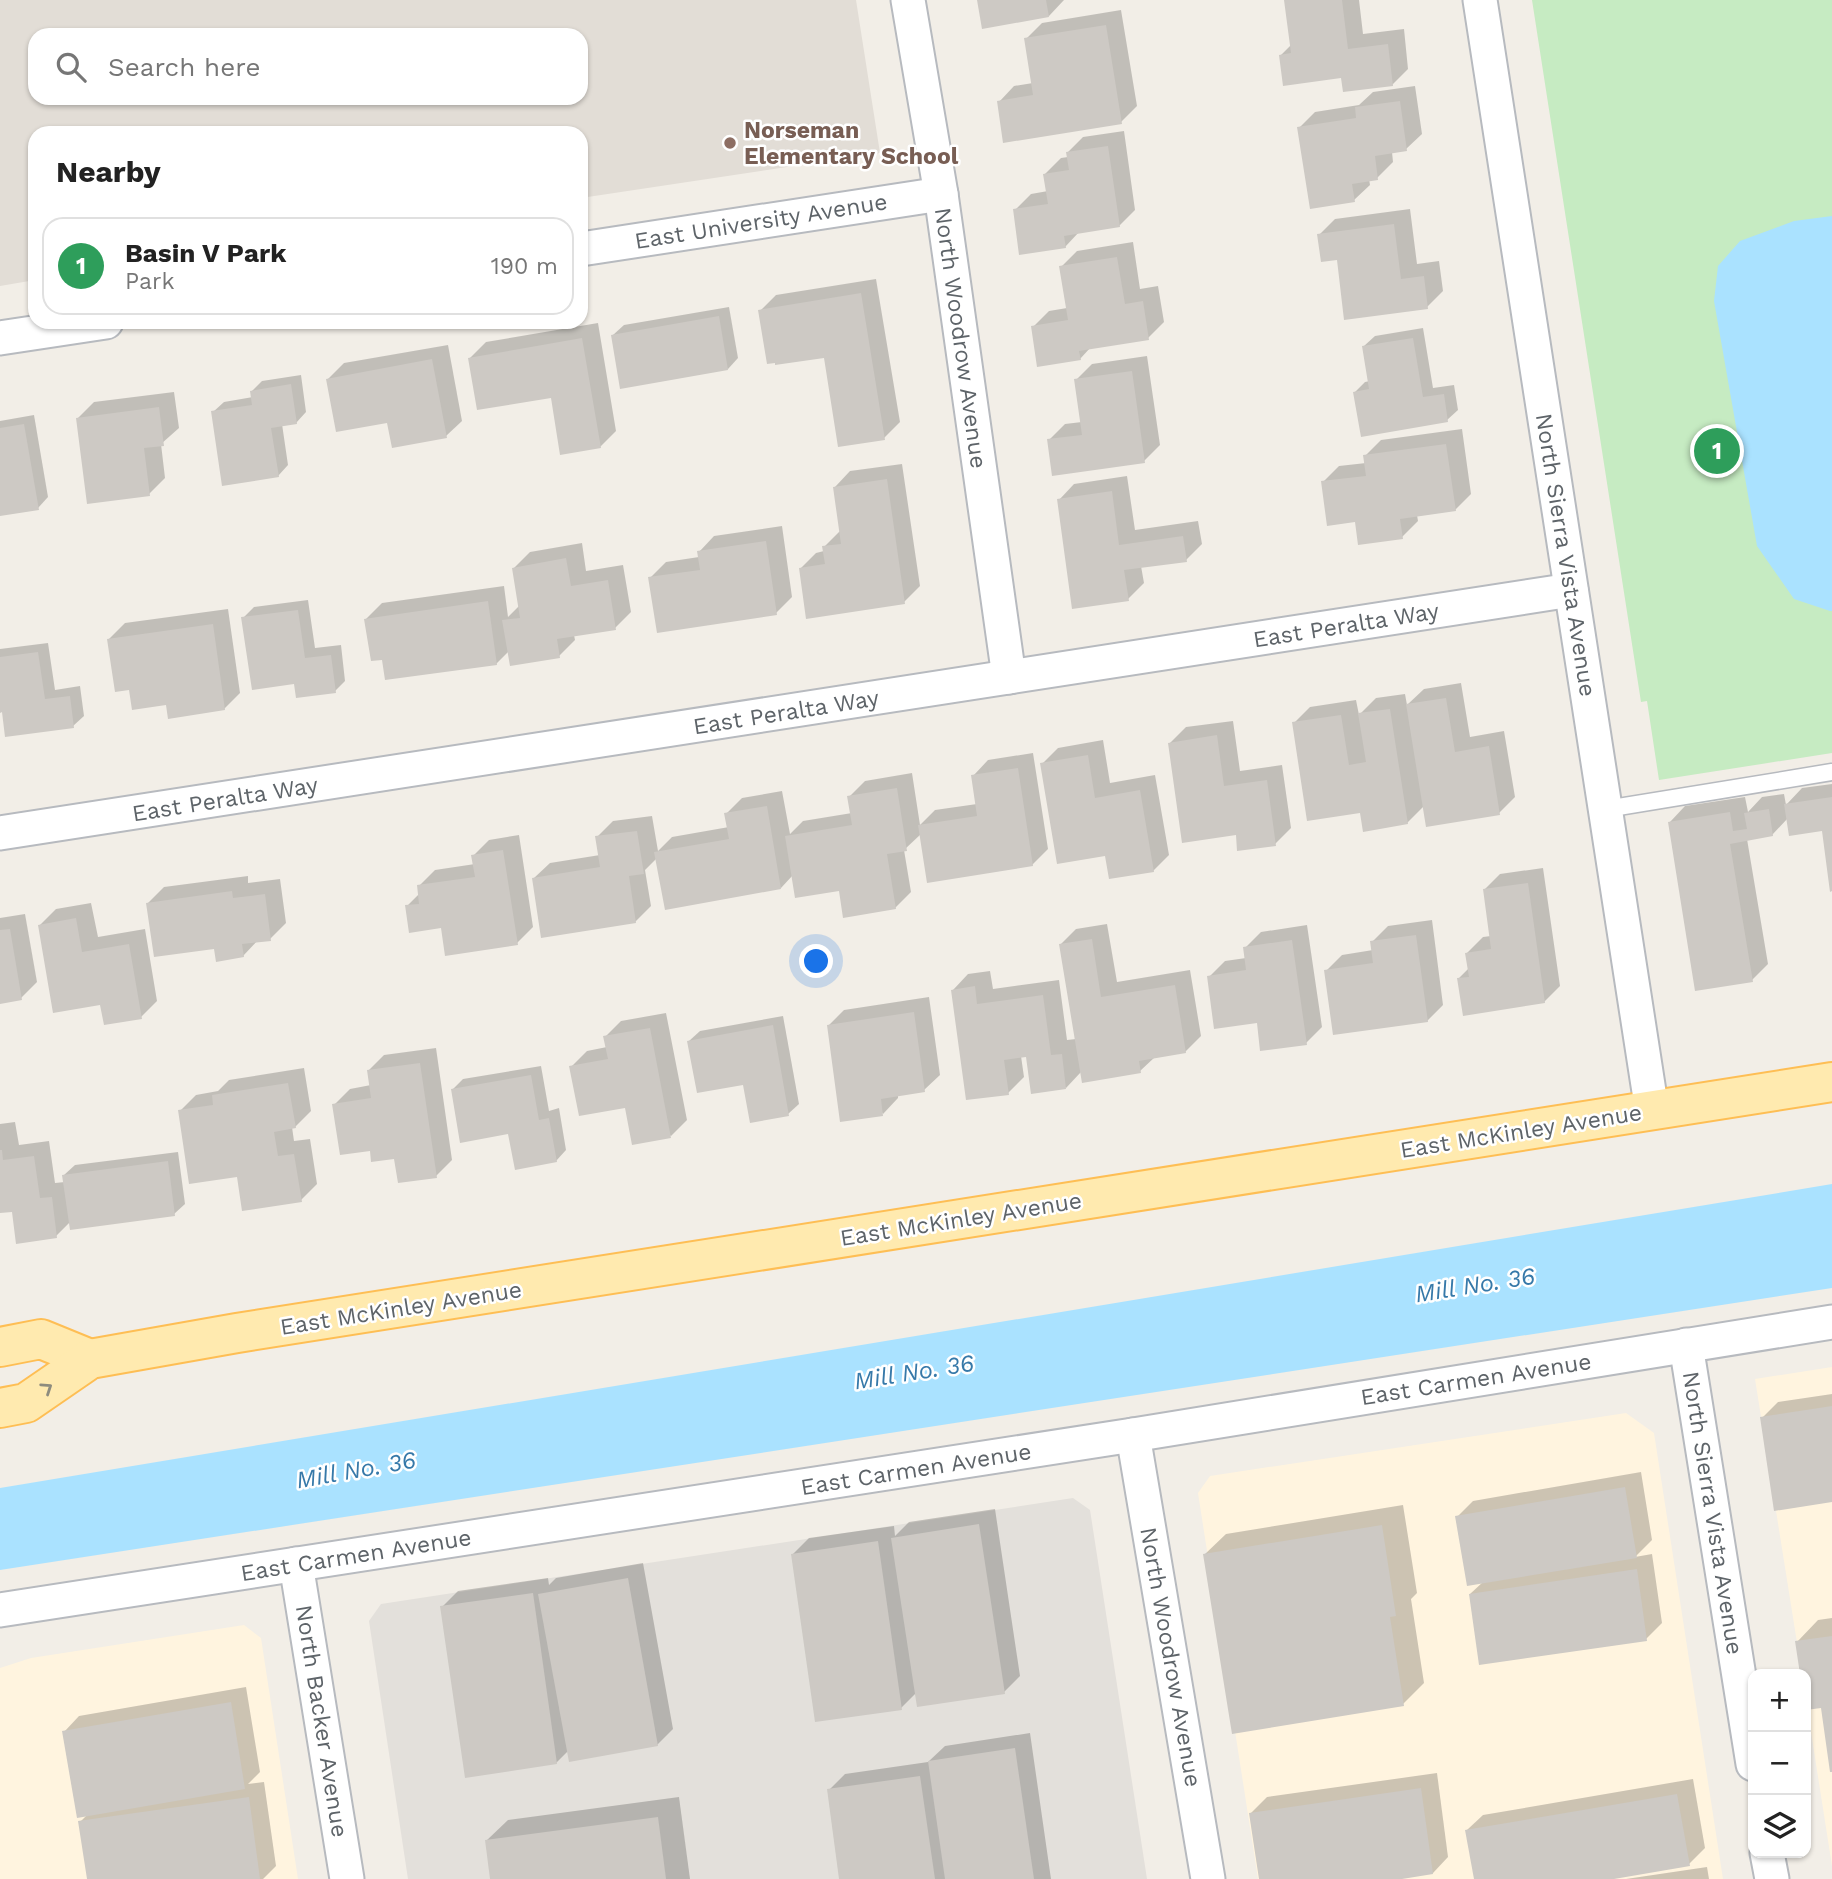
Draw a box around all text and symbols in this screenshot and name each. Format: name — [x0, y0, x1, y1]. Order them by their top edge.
search box — [28, 28, 588, 105]
icon: search — [52, 48, 90, 86]
text: Search here — [108, 52, 260, 82]
place label: Norseman Elementary School — [744, 117, 959, 170]
marker: Norseman Elementary School — [722, 135, 738, 151]
text: Nearby — [56, 154, 161, 189]
street label: East University Avenue — [633, 188, 889, 255]
street label: North Woodrow Avenue — [929, 206, 992, 470]
text: Basin V Park — [125, 238, 286, 268]
text: 1 — [76, 253, 86, 280]
text: 190 m — [491, 253, 558, 280]
text: Park — [125, 268, 174, 295]
street label: North Sierra Vista Avenue — [1530, 411, 1601, 699]
pin: 1 — [1694, 425, 1740, 477]
street label: East Peralta Way — [1251, 597, 1441, 654]
street label: East Peralta Way — [691, 684, 881, 741]
street label: East Peralta Way — [130, 771, 320, 828]
your location — [799, 944, 833, 978]
street label: East McKinley Avenue — [1398, 1099, 1644, 1164]
street label: East McKinley Avenue — [838, 1187, 1084, 1252]
water label: Mill No. 36 — [1413, 1262, 1538, 1308]
street label: East McKinley Avenue — [278, 1276, 524, 1341]
street label: East Carmen Avenue — [1359, 1348, 1593, 1411]
water label: Mill No. 36 — [852, 1349, 977, 1395]
street label: North Sierra Vista Avenue — [1677, 1369, 1748, 1657]
one-way arrow — [39, 1384, 52, 1396]
street label: East Carmen Avenue — [799, 1438, 1033, 1501]
water label: Mill No. 36 — [294, 1446, 419, 1494]
street label: East Carmen Avenue — [239, 1524, 473, 1587]
street label: North Woodrow Avenue — [1134, 1525, 1207, 1789]
street label: North Backer Avenue — [290, 1603, 353, 1839]
map controls — [1748, 1669, 1811, 1858]
button: + — [1748, 1669, 1811, 1732]
button: − — [1748, 1732, 1811, 1795]
button: layers — [1748, 1795, 1811, 1858]

